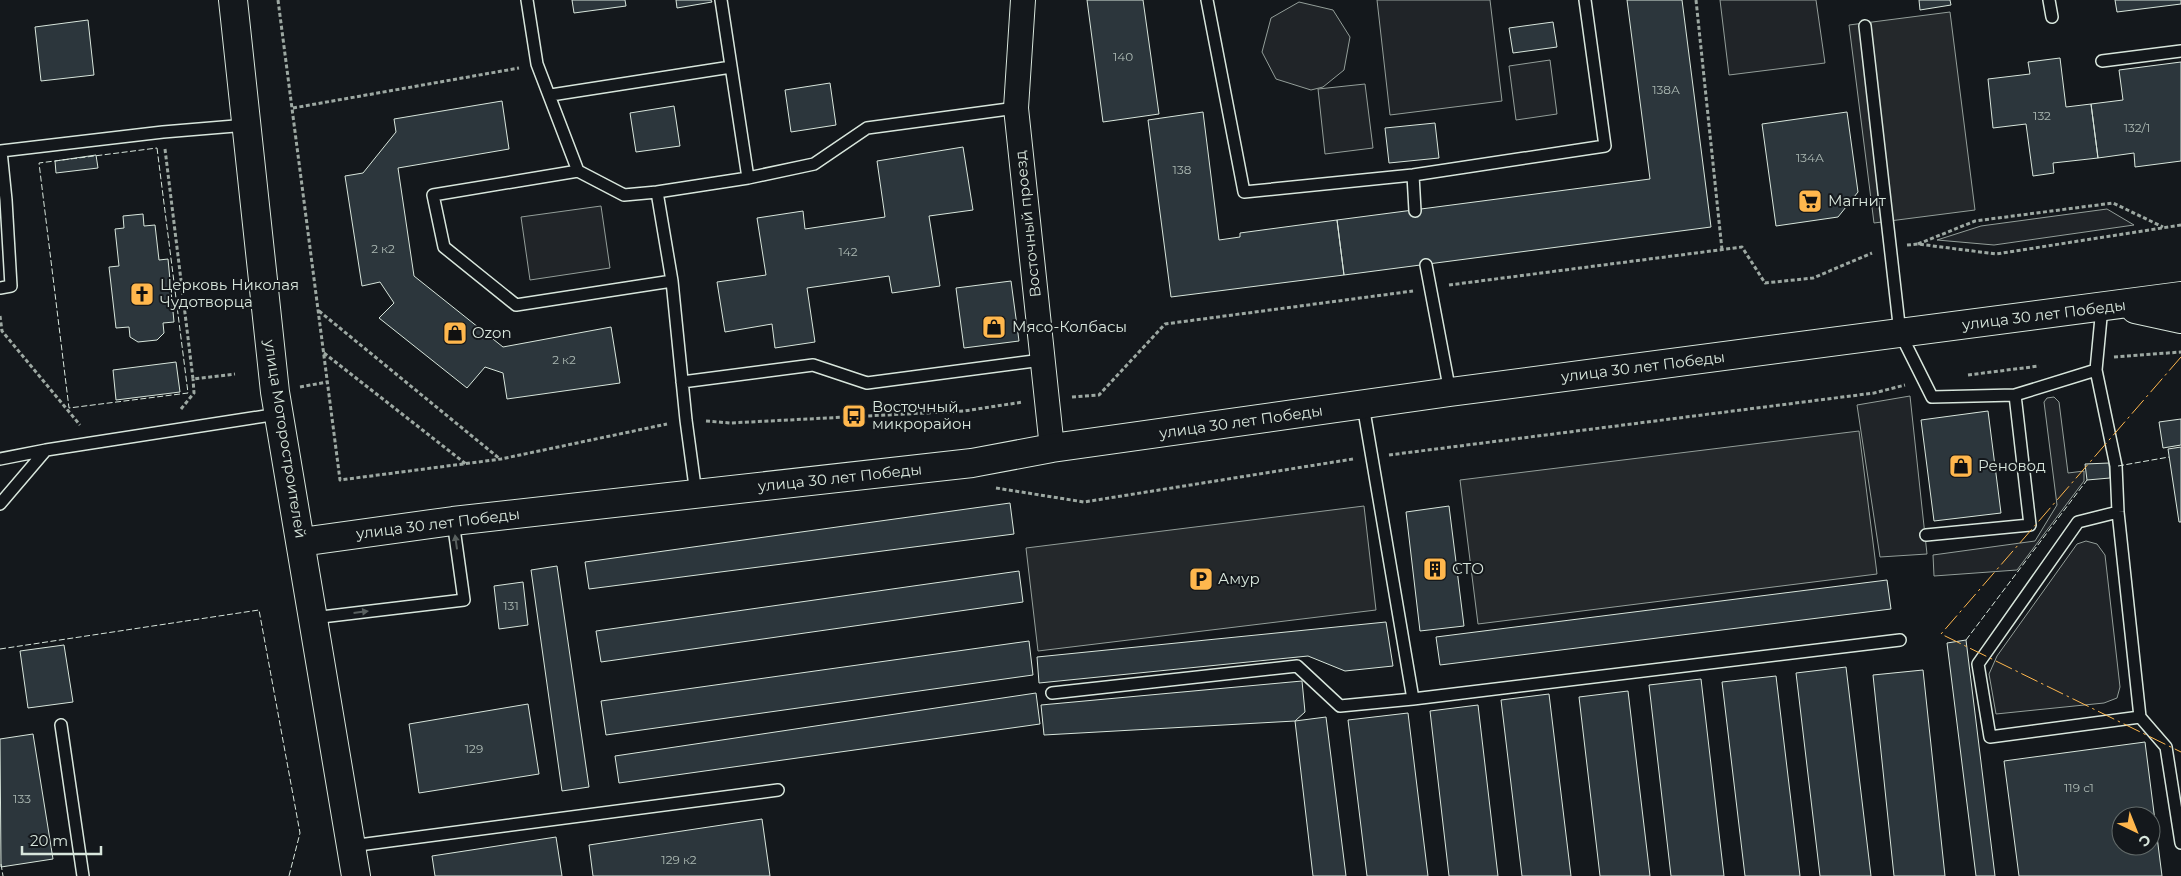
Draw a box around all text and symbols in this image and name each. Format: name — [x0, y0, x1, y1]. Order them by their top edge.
house number: 140 — [1113, 49, 1133, 64]
house number: 138А — [1652, 82, 1680, 97]
house number: 132 — [2033, 108, 2051, 123]
house number: 132/1 — [2124, 120, 2150, 135]
street label: Восточный проезд — [1010, 150, 1045, 298]
house number: 134А — [1796, 150, 1824, 165]
house number: 138 — [1173, 162, 1192, 177]
supermarket icon: Магнит — [1797, 188, 1823, 214]
place label: Магнит — [1828, 191, 1887, 210]
house number: 2 к2 — [371, 241, 395, 256]
house number: 142 — [838, 244, 858, 259]
place label: Церковь Николая Чудотворца — [160, 275, 299, 311]
church icon: Церковь Николая Чудотворца — [129, 281, 155, 307]
street label: улица 30 лет Победы — [1960, 295, 2127, 334]
shop icon: Мясо-Колбасы — [981, 314, 1007, 340]
place label: Мясо-Колбасы — [1012, 317, 1127, 336]
shop icon: Ozon — [442, 320, 468, 346]
place label: Ozon — [472, 323, 512, 342]
street label: улица Моторостроителей — [260, 337, 311, 540]
street label: улица 30 лет Победы — [1559, 347, 1726, 386]
house number: 2 к2 — [552, 352, 576, 367]
place label: Восточный микрорайон — [872, 397, 972, 433]
street label: улица 30 лет Победы — [1157, 401, 1324, 443]
bus stop icon: Восточный микрорайон — [841, 403, 867, 429]
shop icon: Реновод — [1948, 453, 1974, 479]
place label: Реновод — [1978, 456, 2046, 475]
street label: улица 30 лет Победы — [756, 459, 923, 496]
street label: улица 30 лет Победы — [354, 504, 521, 543]
one-way arrow — [452, 534, 460, 550]
building icon: СТО — [1422, 556, 1448, 582]
place label: СТО — [1452, 559, 1484, 578]
parking icon: Амур — [1188, 566, 1214, 592]
place label: Амур — [1218, 569, 1260, 588]
house number: 131 — [503, 598, 519, 613]
one-way arrow — [354, 608, 370, 616]
house number: 129 — [465, 741, 483, 756]
house number: 119 с1 — [2064, 780, 2094, 795]
house number: 133 — [13, 791, 31, 806]
north arrow — [2111, 806, 2161, 856]
scale bar — [22, 824, 101, 856]
text: С — [2135, 830, 2155, 851]
text: 20 m — [30, 831, 68, 850]
house number: 129 к2 — [661, 852, 697, 867]

